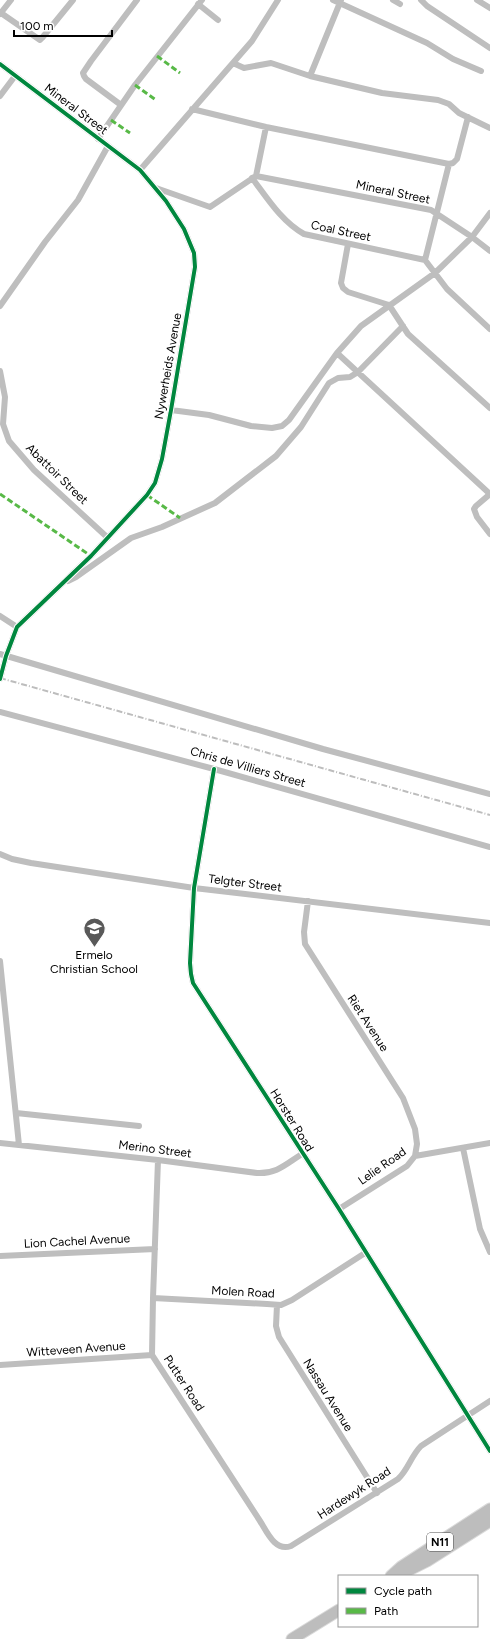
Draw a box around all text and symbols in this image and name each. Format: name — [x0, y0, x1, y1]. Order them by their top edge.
scale bar — [14, 12, 112, 38]
text: 100 m — [20, 19, 54, 33]
street label: Mineral Street — [42, 81, 111, 138]
street label: Mineral Street — [355, 177, 432, 207]
street label: Coal Street — [310, 218, 373, 244]
street label: Nywerheids Avenue — [152, 311, 184, 420]
street label: Abattoir Street — [23, 441, 91, 507]
street label: Chris de Villiers Street — [189, 744, 308, 790]
street label: Telgter Street — [208, 872, 283, 895]
school or university icon: Ermelo Christian School — [81, 915, 107, 948]
place label: Ermelo Christian School — [50, 948, 138, 976]
street label: Riet Avenue — [344, 992, 392, 1054]
street label: Horster Road — [267, 1086, 317, 1154]
street label: Merino Street — [118, 1138, 193, 1160]
street label: Lelie Road — [355, 1144, 409, 1188]
street label: Lion Cachel Avenue — [24, 1231, 131, 1251]
street label: Molen Road — [211, 1283, 275, 1301]
street label: Witteveen Avenue — [26, 1339, 126, 1359]
street label: Putter Road — [161, 1352, 207, 1414]
street label: Nassau Avenue — [300, 1356, 356, 1434]
street label: Hardewyk Road — [315, 1464, 393, 1522]
road number: N11 — [427, 1533, 453, 1551]
legend — [338, 1575, 478, 1627]
text: Cycle path — [374, 1584, 432, 1598]
text: Path — [374, 1604, 398, 1618]

